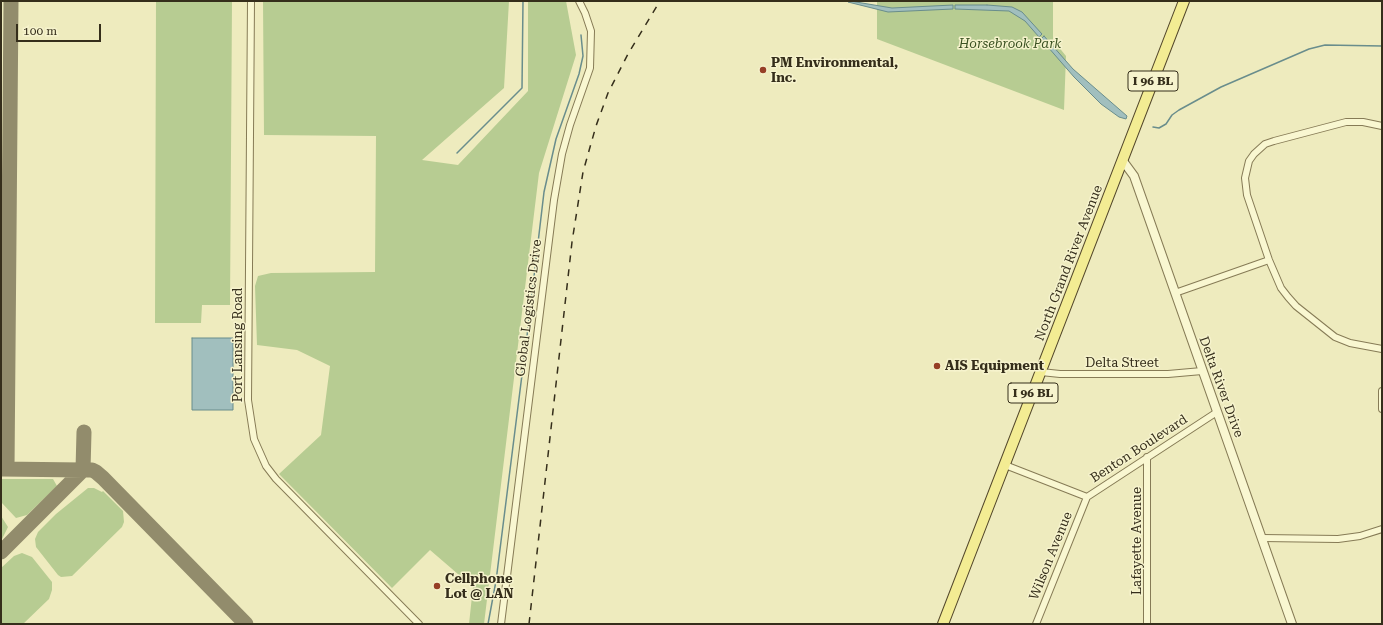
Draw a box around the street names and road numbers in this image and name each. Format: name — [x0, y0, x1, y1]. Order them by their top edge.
road number: I 96 BL — [1128, 71, 1178, 91]
street label: North Grand River Avenue — [1032, 183, 1106, 343]
street label: Global Logistics Drive — [513, 238, 545, 378]
street label: Port Lansing Road — [230, 288, 246, 402]
street label: Delta River Drive — [1195, 334, 1247, 440]
street label: Delta Street — [1085, 355, 1159, 371]
road number: I 96 BL — [1008, 383, 1058, 403]
street label: Benton Boulevard — [1088, 412, 1190, 486]
street label: Lafayette Avenue — [1129, 487, 1145, 595]
street label: Wilson Avenue — [1026, 510, 1076, 602]

